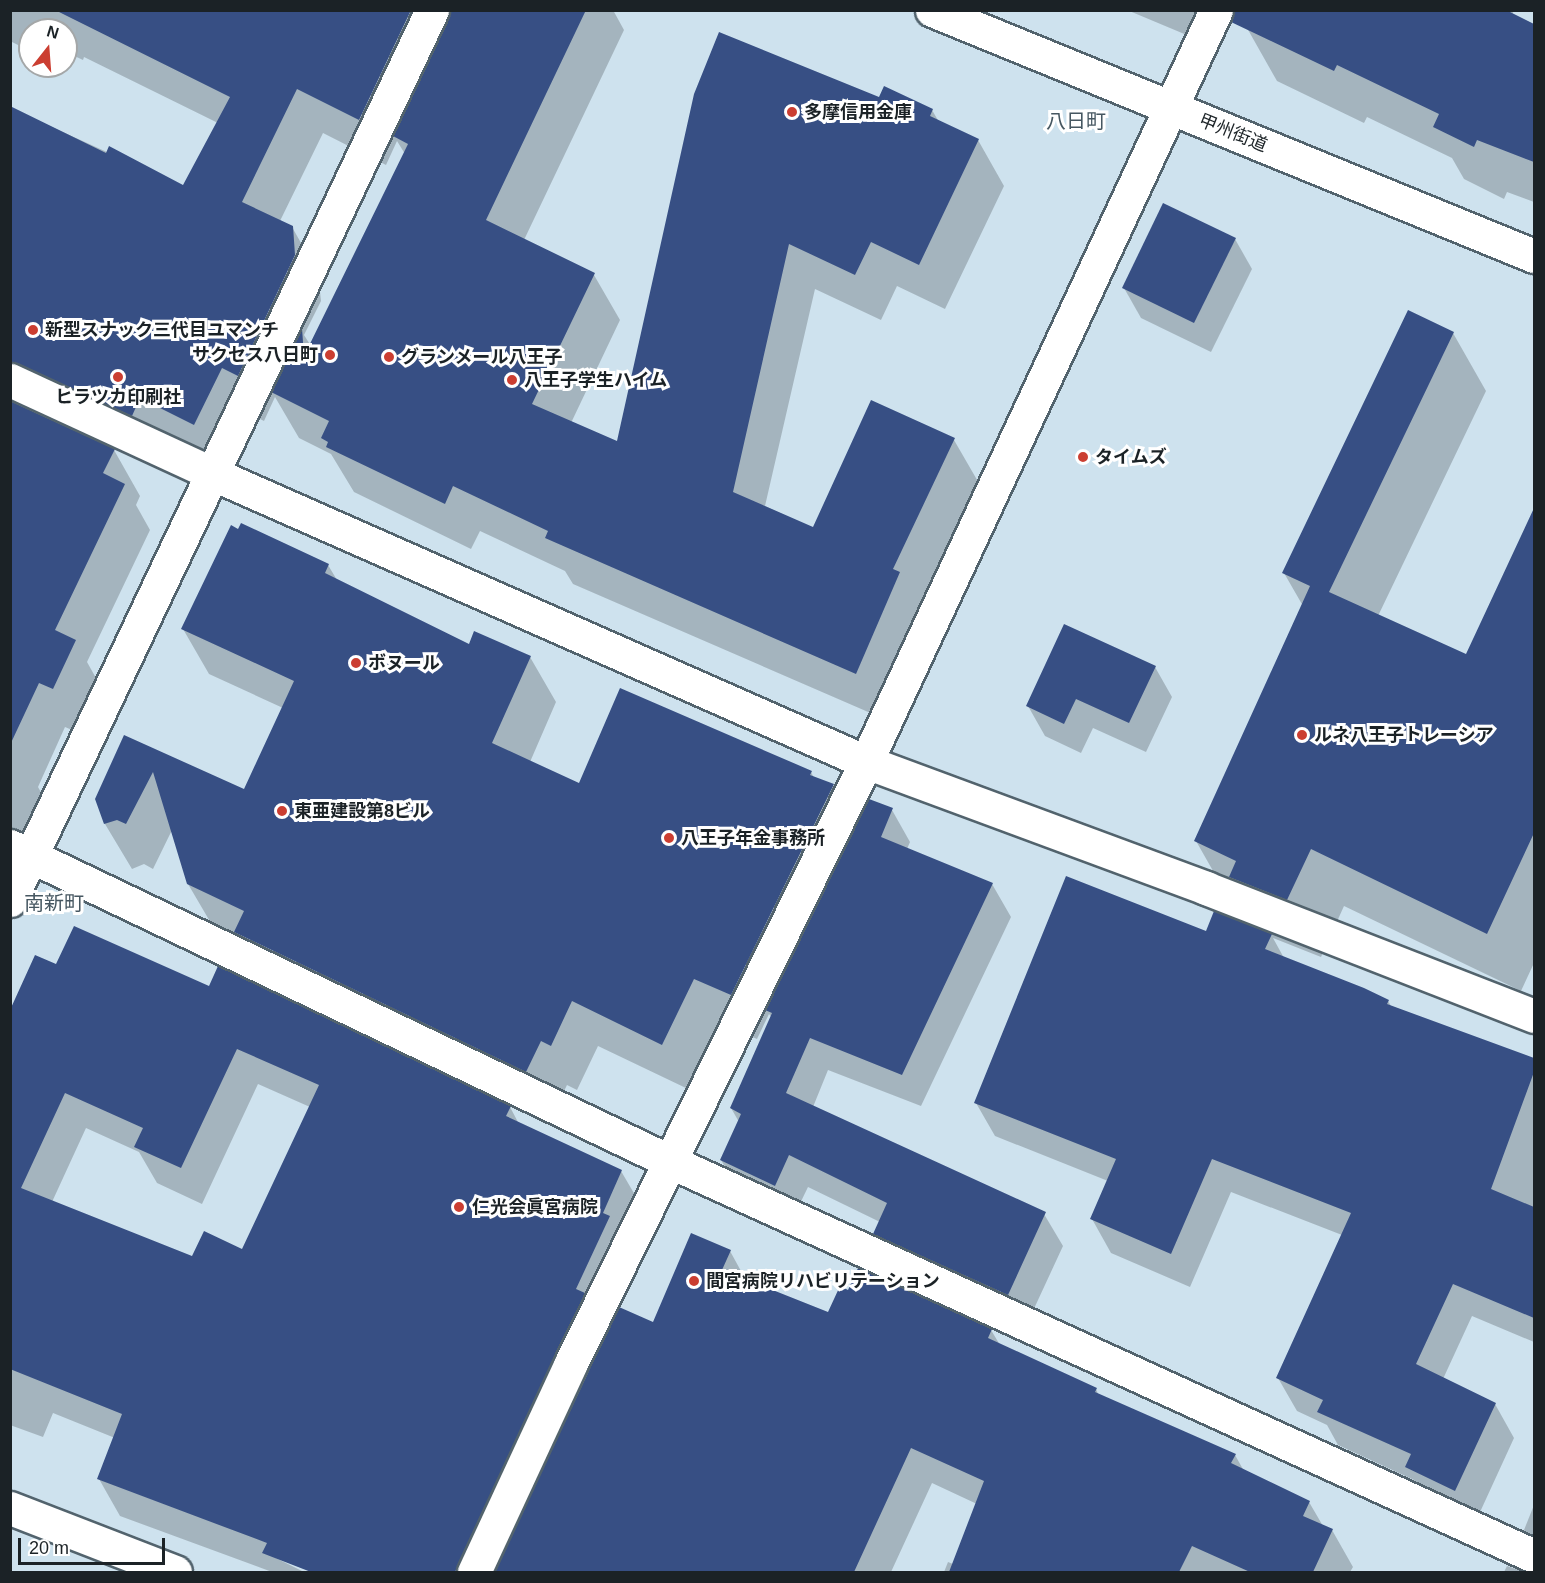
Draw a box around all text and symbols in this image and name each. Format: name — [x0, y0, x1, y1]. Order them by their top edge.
north arrow — [18, 18, 78, 78]
text: N — [45, 22, 61, 42]
place label: 多摩信用金庫 — [804, 101, 912, 123]
marker: 多摩信用金庫 — [785, 105, 799, 119]
district label: 八日町 — [1046, 109, 1106, 133]
street label: 甲州街道 — [1196, 110, 1270, 156]
place label: 新型スナック三代目ユマンチ — [45, 319, 279, 341]
marker: 新型スナック三代目ユマンチ — [26, 323, 40, 337]
place label: サクセス八日町 — [192, 344, 318, 366]
place label: グランメール八王子 — [401, 346, 563, 368]
marker: サクセス八日町 — [323, 348, 337, 362]
marker: グランメール八王子 — [382, 350, 396, 364]
place label: 八王子学生ハイム — [524, 369, 668, 391]
marker: ヒラツカ印刷社 — [111, 370, 125, 384]
marker: 八王子学生ハイム — [505, 373, 519, 387]
place label: ヒラツカ印刷社 — [55, 386, 181, 408]
place label: タイムズ — [1095, 446, 1167, 468]
marker: タイムズ — [1076, 450, 1090, 464]
place label: ボヌール — [368, 652, 440, 674]
marker: ボヌール — [349, 656, 363, 670]
place label: ルネ八王子トレーシア — [1314, 724, 1494, 746]
marker: ルネ八王子トレーシア — [1295, 728, 1309, 742]
place label: 東亜建設第8ビル — [294, 800, 430, 822]
marker: 東亜建設第8ビル — [275, 804, 289, 818]
place label: 八王子年金事務所 — [681, 827, 825, 849]
marker: 八王子年金事務所 — [662, 831, 676, 845]
district label: 南新町 — [24, 891, 84, 915]
place label: 仁光会眞宮病院 — [472, 1196, 598, 1218]
marker: 仁光会眞宮病院 — [450, 1198, 468, 1216]
place label: 間宮病院リハビリテーション — [706, 1270, 940, 1292]
marker: 間宮病院リハビリテーション — [687, 1274, 701, 1288]
scale bar — [21, 1526, 168, 1564]
text: 20 m — [29, 1538, 69, 1558]

